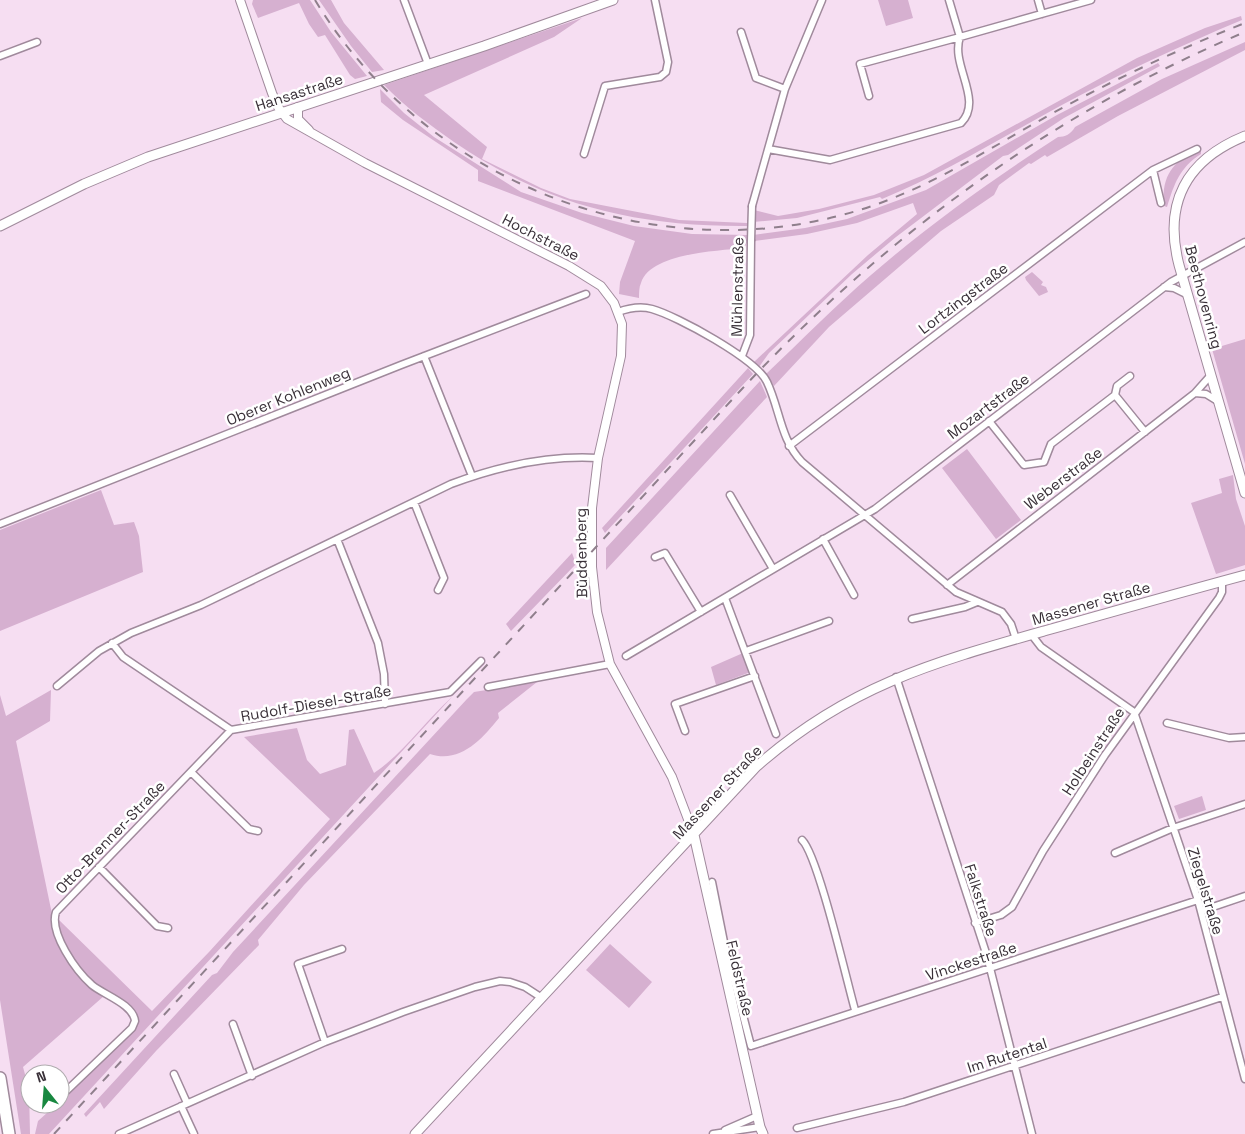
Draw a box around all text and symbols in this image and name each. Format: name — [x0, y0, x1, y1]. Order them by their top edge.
street label: Hansastraße — [253, 69, 345, 115]
street label: Hochstraße — [499, 209, 583, 265]
street label: Mühlenstraße — [727, 237, 747, 337]
street label: Beethovenring — [1181, 243, 1227, 351]
street label: Lortzingstraße — [914, 258, 1012, 338]
street label: Oberer Kohlenweg — [223, 363, 353, 429]
street label: Mozartstraße — [943, 369, 1033, 443]
street label: Weberstraße — [1020, 442, 1106, 514]
street label: Büddenberg — [571, 508, 591, 598]
street label: Massener Straße — [1030, 577, 1152, 629]
street label: Rudolf-Diesel-Straße — [239, 680, 393, 726]
street label: Holbeinstraße — [1057, 703, 1129, 799]
street label: Massener Straße — [668, 741, 766, 843]
street label: Otto-Brenner-Straße — [51, 776, 169, 898]
street label: Ziegelstraße — [1184, 845, 1228, 937]
street label: Falkstraße — [960, 861, 1002, 939]
street label: Vinckestraße — [923, 937, 1019, 985]
street label: Feldstraße — [722, 938, 758, 1018]
street label: Im Rutental — [965, 1033, 1049, 1077]
north arrow — [20, 1064, 70, 1114]
text: N — [34, 1067, 48, 1087]

